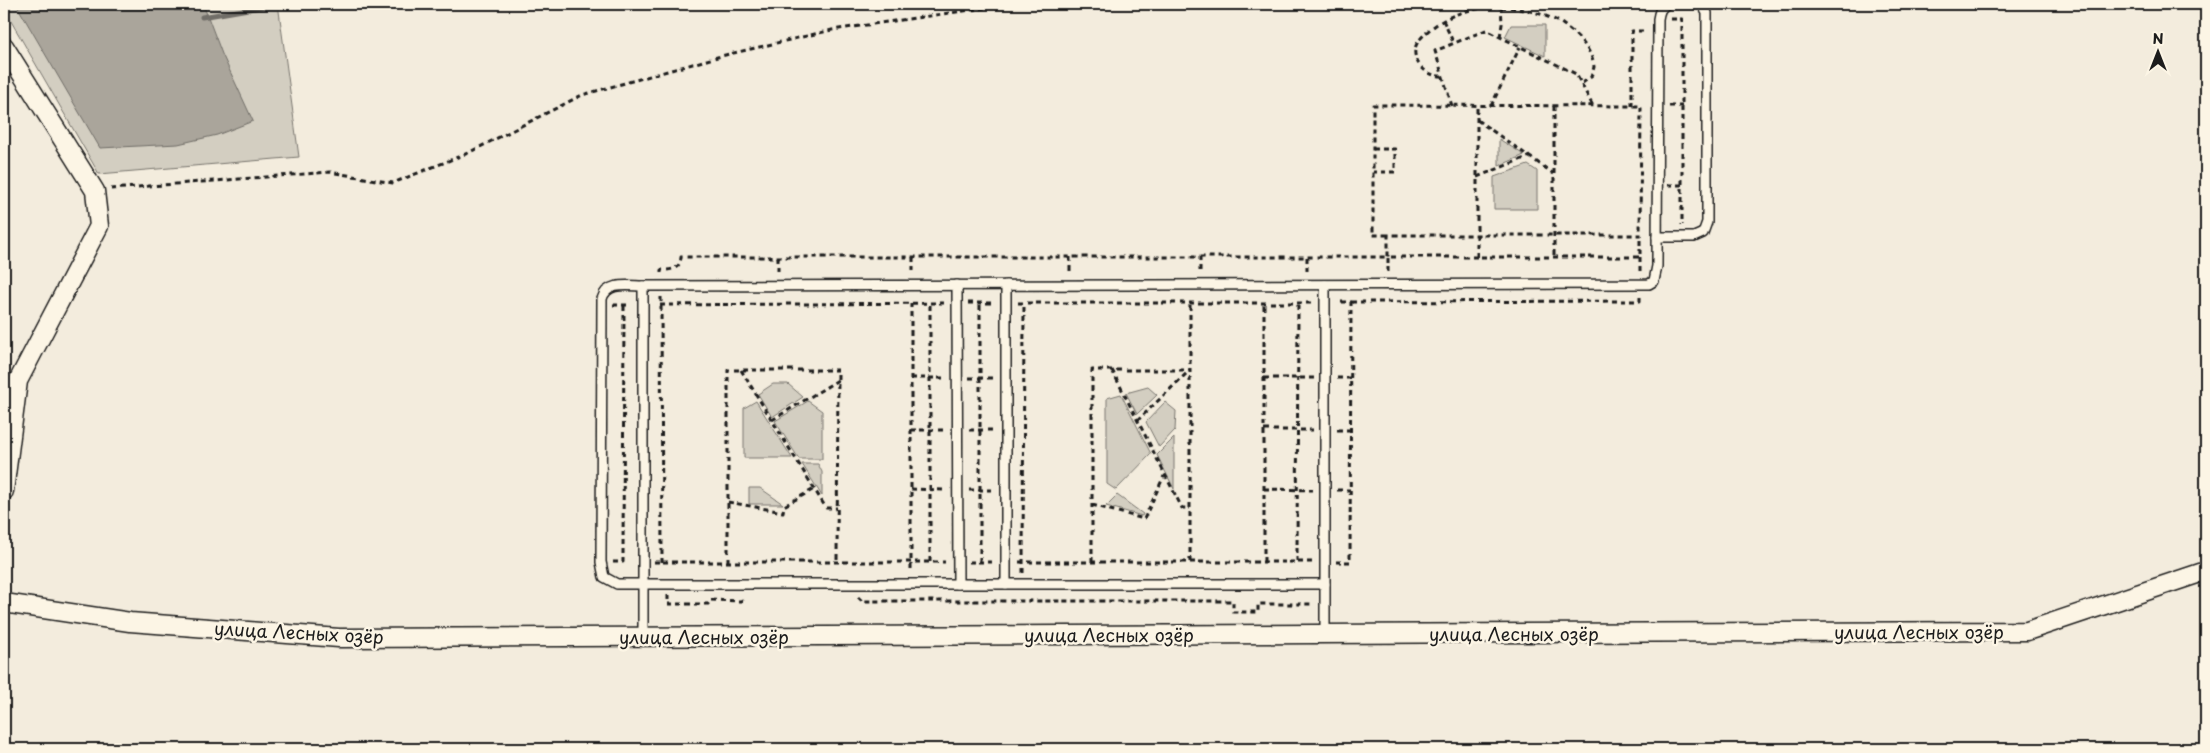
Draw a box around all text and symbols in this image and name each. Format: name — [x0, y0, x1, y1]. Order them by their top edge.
north arrow — [2132, 28, 2182, 78]
text: N — [2152, 28, 2164, 49]
street label: улица Лесных озёр — [213, 614, 385, 650]
street label: улица Лесных озёр — [1834, 618, 2004, 645]
street label: улица Лесных озёр — [1429, 620, 1599, 647]
street label: улица Лесных озёр — [1024, 621, 1194, 648]
street label: улица Лесных озёр — [619, 623, 789, 650]

